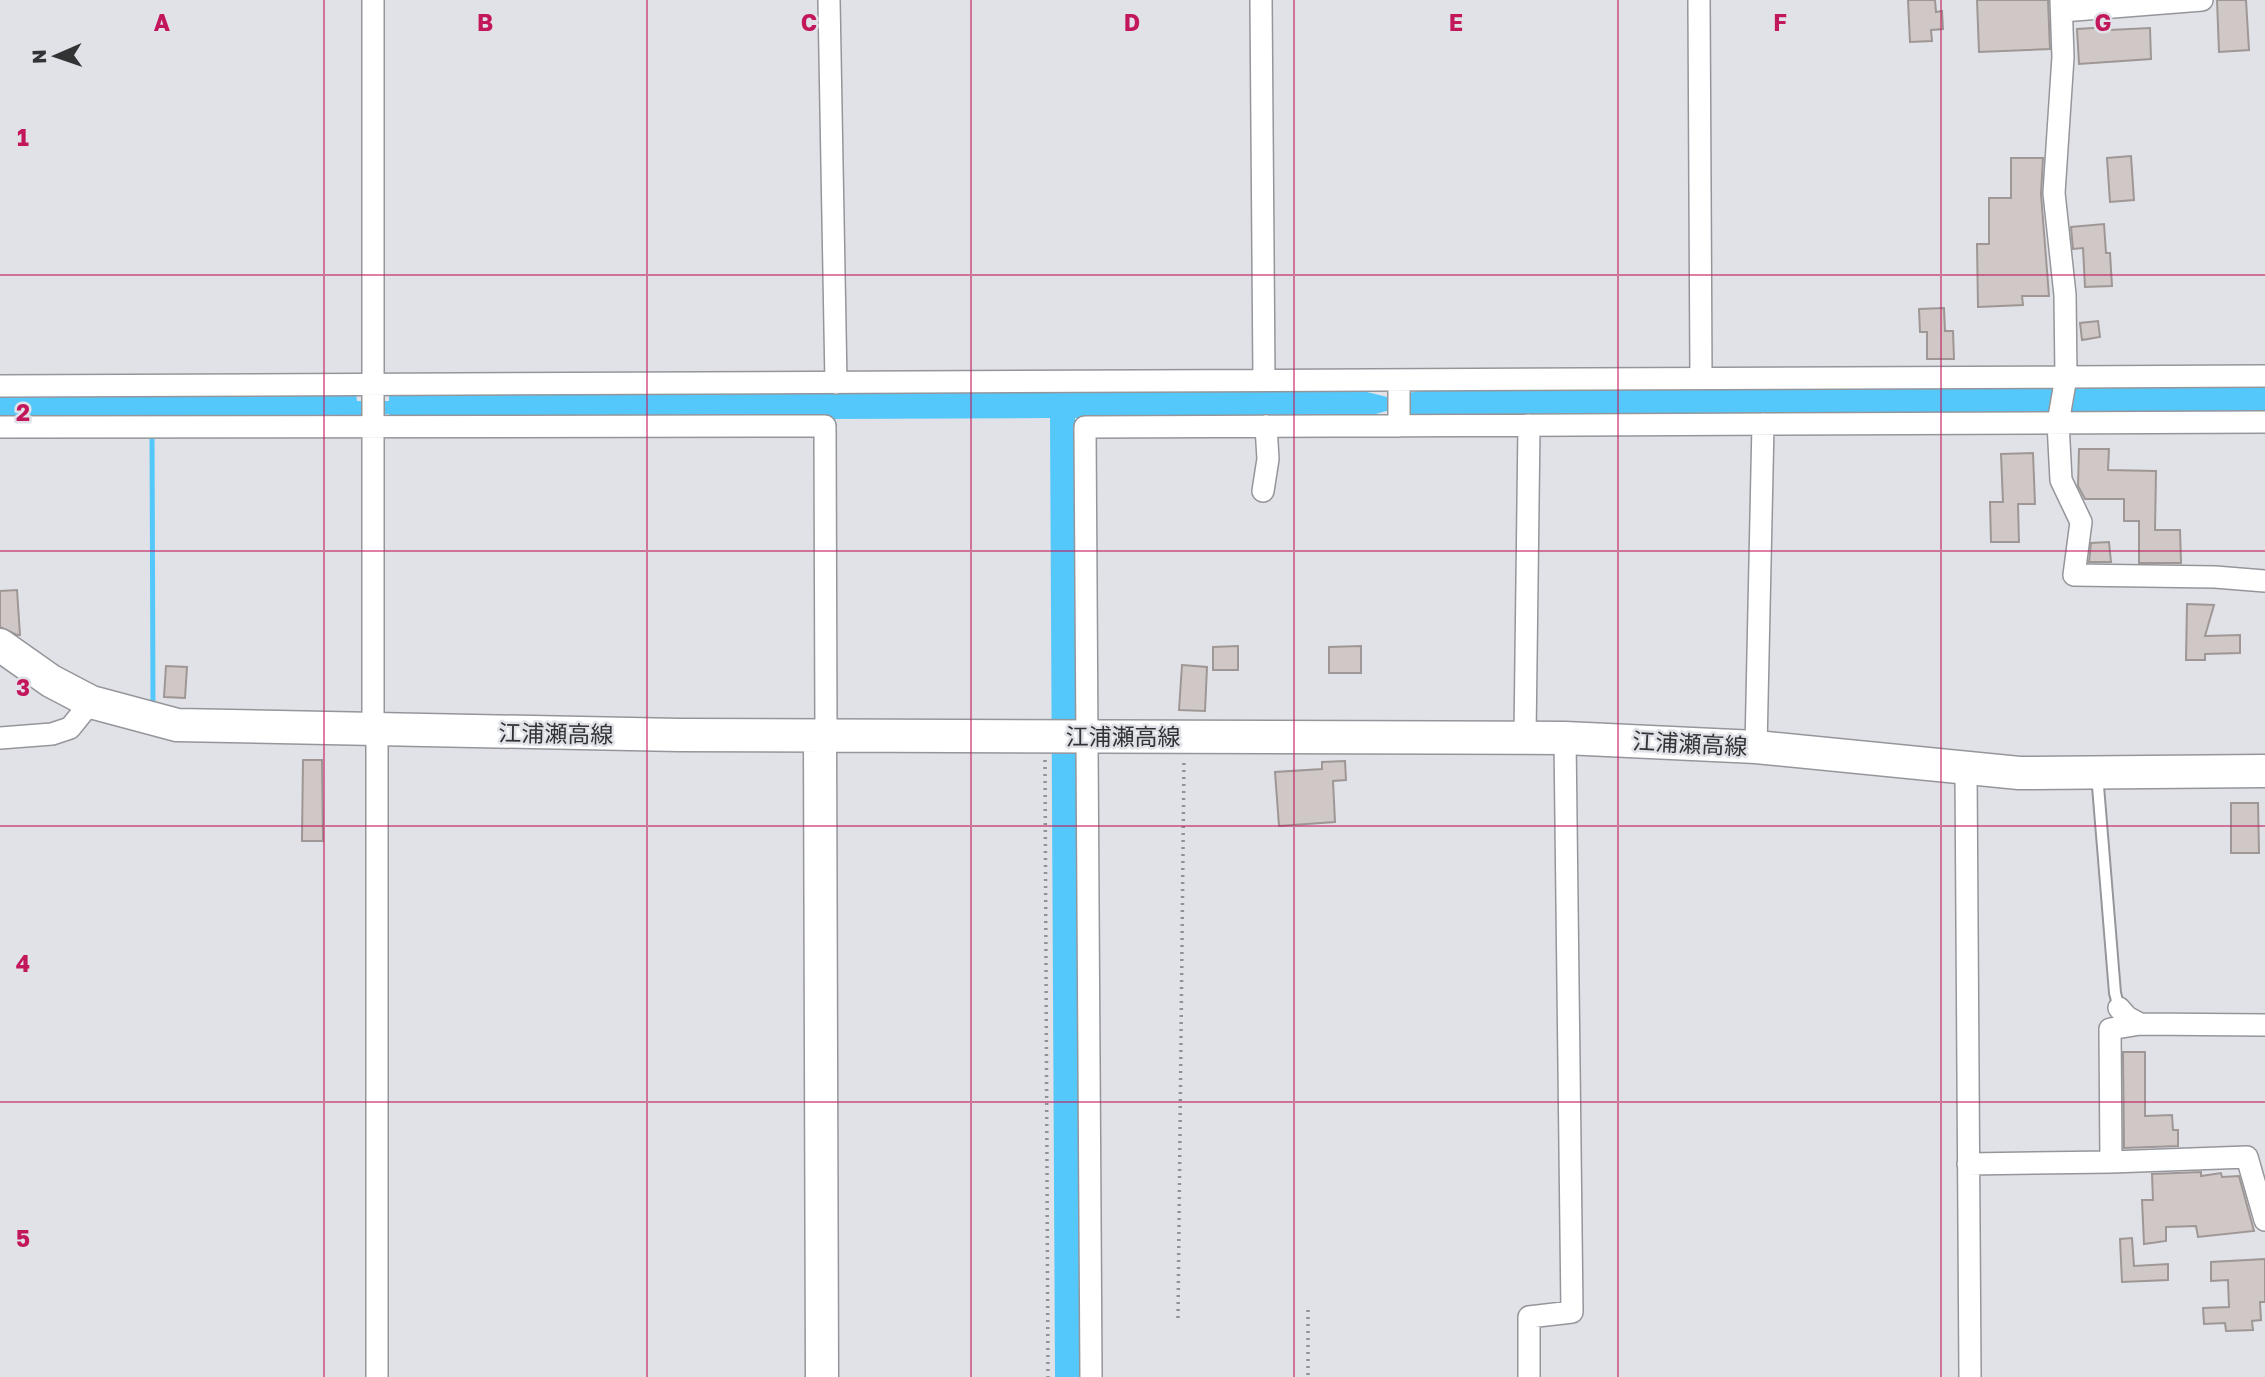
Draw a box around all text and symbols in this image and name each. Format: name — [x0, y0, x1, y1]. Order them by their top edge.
text: A — [154, 8, 171, 36]
text: B — [477, 8, 493, 36]
text: C — [801, 8, 817, 36]
text: D — [1124, 8, 1140, 36]
text: E — [1449, 8, 1463, 36]
text: F — [1773, 8, 1787, 36]
text: G — [2095, 8, 2111, 36]
north arrow — [21, 21, 91, 91]
text: N — [27, 49, 50, 64]
text: 1 — [17, 123, 29, 151]
text: 2 — [16, 398, 30, 426]
text: 3 — [16, 673, 30, 701]
street label: 江浦瀬高線 — [498, 718, 614, 748]
street label: 江浦瀬高線 — [1066, 722, 1181, 750]
street label: 江浦瀬高線 — [1632, 726, 1748, 760]
text: 4 — [16, 949, 30, 977]
text: 5 — [16, 1224, 30, 1252]

